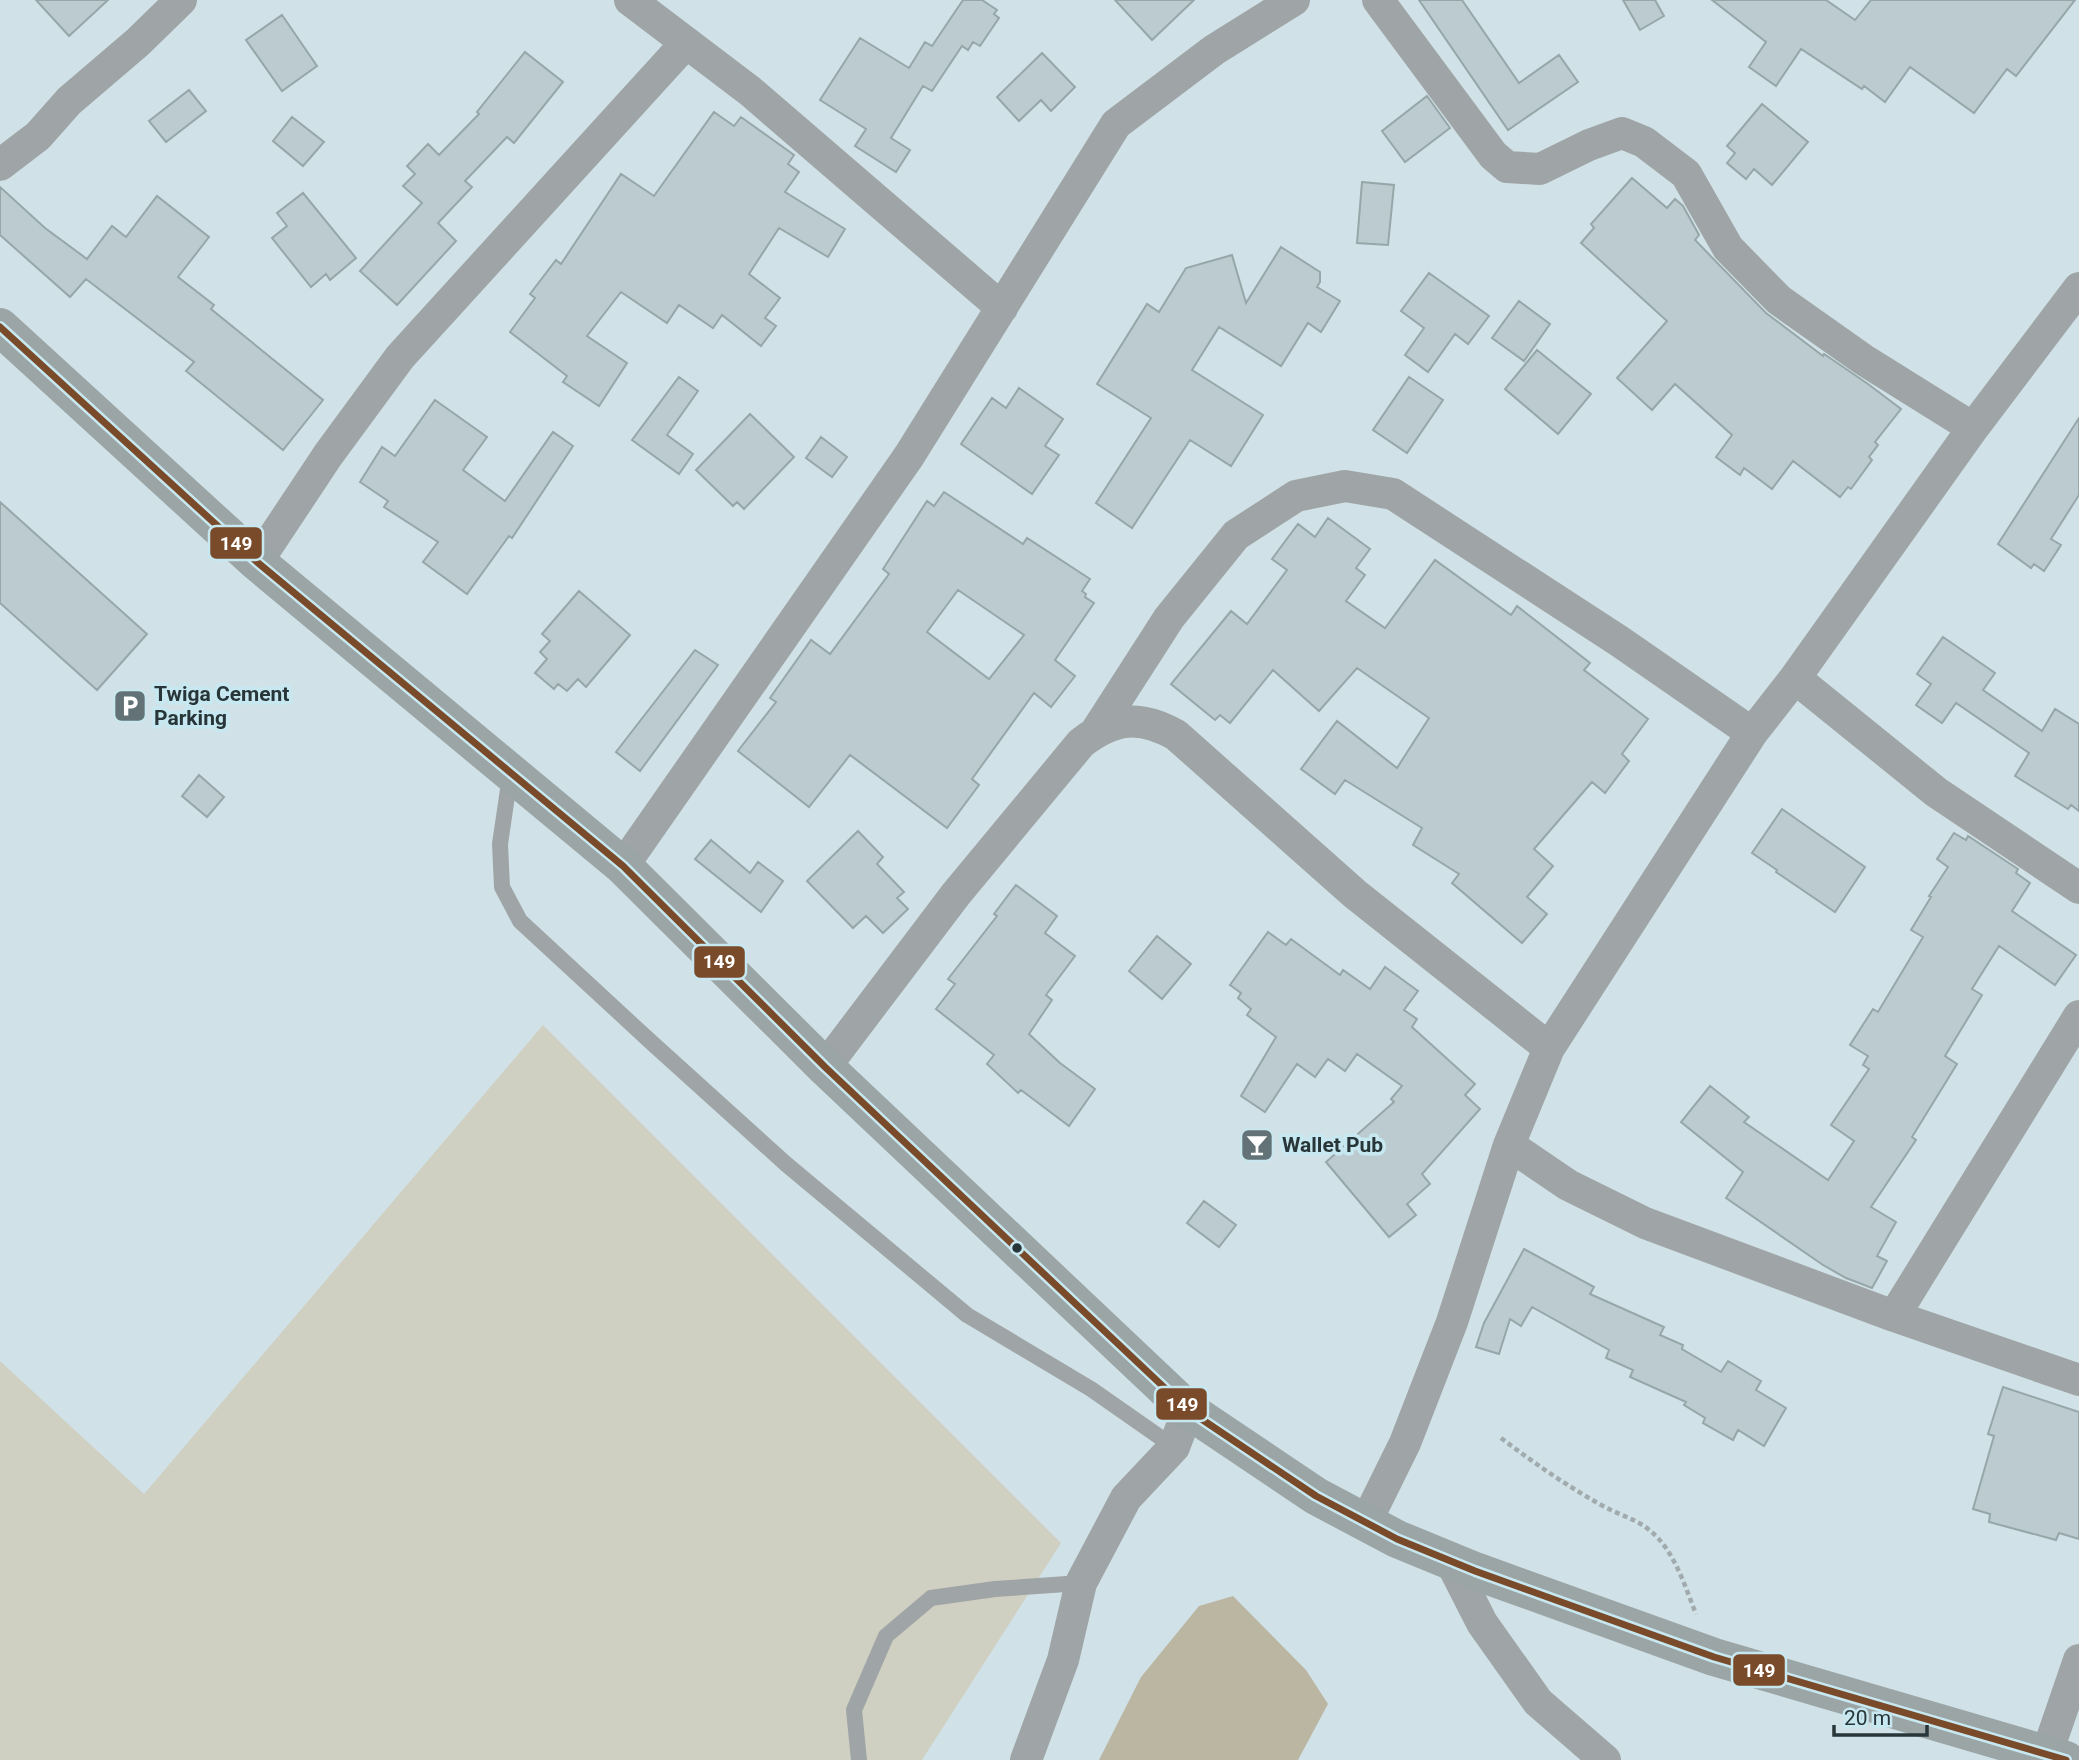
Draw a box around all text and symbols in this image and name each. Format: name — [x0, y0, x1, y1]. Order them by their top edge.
line badge: 149 — [209, 526, 263, 560]
text: 149 — [220, 532, 252, 555]
place label: Twiga Cement Parking — [154, 682, 289, 730]
parking icon: Twiga Cement Parking — [111, 687, 149, 725]
line badge: 149 — [693, 945, 746, 979]
text: 149 — [703, 950, 735, 973]
bar icon: Wallet Pub — [1238, 1126, 1276, 1164]
place label: Wallet Pub — [1282, 1133, 1383, 1157]
unlabelled marker — [1010, 1241, 1024, 1255]
line badge: 149 — [1155, 1387, 1208, 1421]
text: 149 — [1166, 1393, 1198, 1416]
line badge: 149 — [1732, 1653, 1786, 1687]
text: 149 — [1743, 1659, 1775, 1682]
scale bar — [1834, 1694, 1927, 1738]
text: 20 m — [1844, 1706, 1891, 1730]

